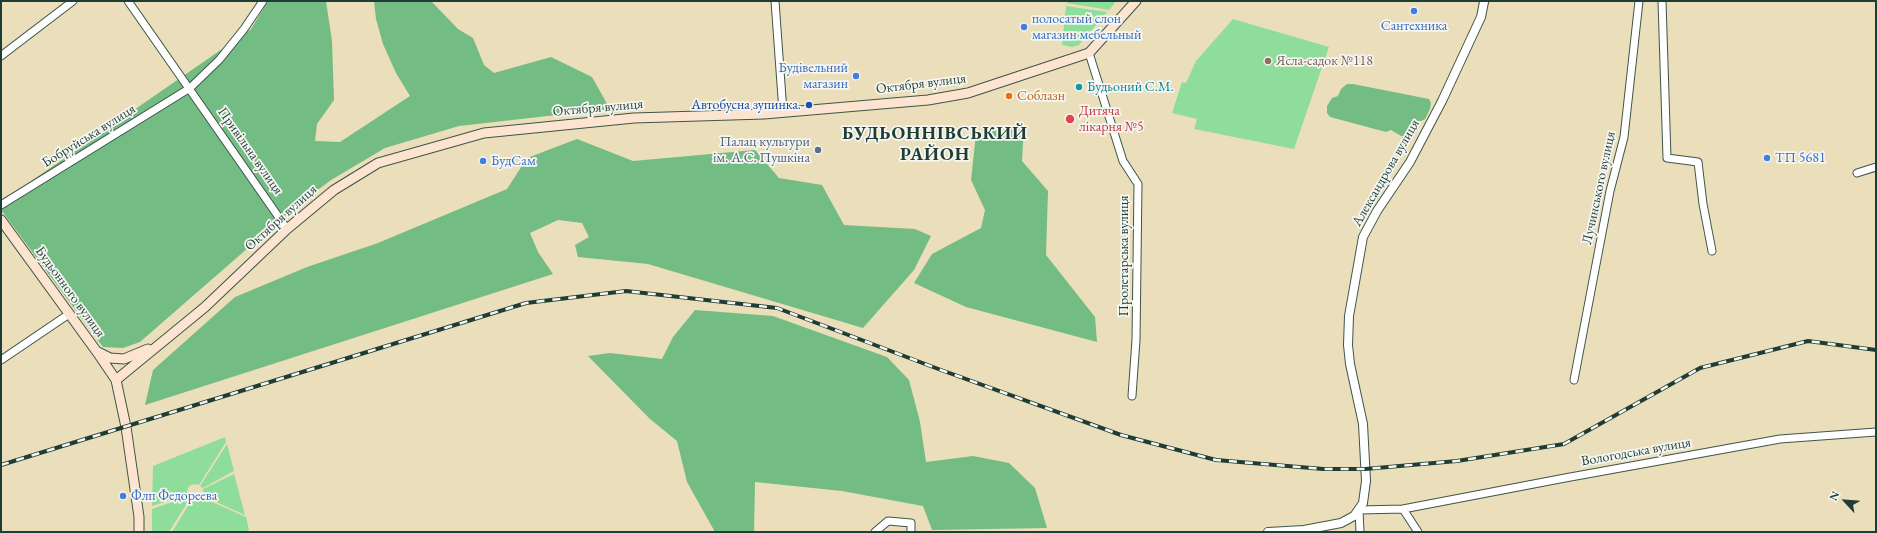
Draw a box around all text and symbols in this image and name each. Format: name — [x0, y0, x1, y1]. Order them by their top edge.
marker: Сантехника — [1409, 6, 1419, 16]
place label: полосатый слон магазин мебельный — [1032, 11, 1141, 44]
place label: Сантехника — [1381, 18, 1447, 34]
marker: полосатый слон магазин мебельный — [1019, 22, 1029, 32]
place label: Ясла-садок №118 — [1276, 53, 1373, 69]
marker: Ясла-садок №118 — [1263, 56, 1273, 66]
place label: Будівельний магазин — [779, 60, 848, 92]
street label: Октября вулиця — [875, 70, 967, 98]
marker: Будівельний магазин — [851, 71, 861, 81]
place label: Будьоний С.М. — [1087, 79, 1174, 95]
marker: Будьоний С.М. — [1074, 82, 1084, 92]
place label: Соблазн — [1017, 88, 1065, 104]
marker: Соблазн — [1004, 91, 1014, 101]
street label: Октября вулиця — [552, 96, 644, 120]
place label: Автобусна зупинка. — [691, 97, 801, 113]
street label: Бобруйська вулиця — [39, 100, 139, 172]
marker: Автобусна зупинка. — [804, 100, 814, 110]
place label: Дитяча лікарня №5 — [1079, 103, 1144, 136]
street label: Привільна вулиця — [214, 104, 286, 198]
marker: Дитяча лікарня №5 — [1064, 113, 1076, 125]
street label: Александрова вулиця — [1349, 117, 1423, 229]
district label: БУДЬОННІВСЬКИЙ РАЙОН — [842, 123, 1028, 166]
street label: Лучинського вулиця — [1579, 130, 1619, 246]
place label: Палац культури ім. А.С. Пушкіна — [713, 134, 810, 166]
marker: Палац культури ім. А.С. Пушкіна — [813, 145, 823, 155]
place label: ТП 5681 — [1775, 150, 1826, 166]
place label: БудСам — [491, 153, 536, 169]
marker: ТП 5681 — [1762, 153, 1772, 163]
marker: БудСам — [478, 156, 488, 166]
street label: Октября вулиця — [242, 181, 320, 255]
street label: Пролетарська вулиця — [1116, 195, 1132, 317]
street label: Будьонного вулиця — [31, 243, 109, 341]
street label: Вологодська вулиця — [1580, 434, 1692, 470]
north arrow — [1825, 481, 1865, 521]
place label: Флп Федореева — [131, 488, 217, 504]
text: N — [1826, 489, 1842, 503]
marker: Флп Федореева — [118, 491, 128, 501]

